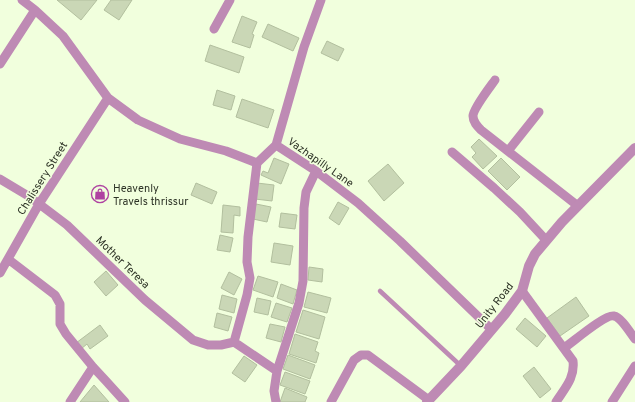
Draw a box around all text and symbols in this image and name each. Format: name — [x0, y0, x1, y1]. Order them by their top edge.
street label: Vazhapilly Lane — [285, 135, 356, 191]
street label: Chalissery Street — [15, 139, 71, 218]
place label: Heavenly Travels thrissur — [113, 182, 189, 209]
shop icon: Heavenly Travels thrissur — [90, 184, 110, 204]
street label: Mother Teresa — [92, 233, 152, 292]
street label: Unity Road — [473, 280, 517, 331]

